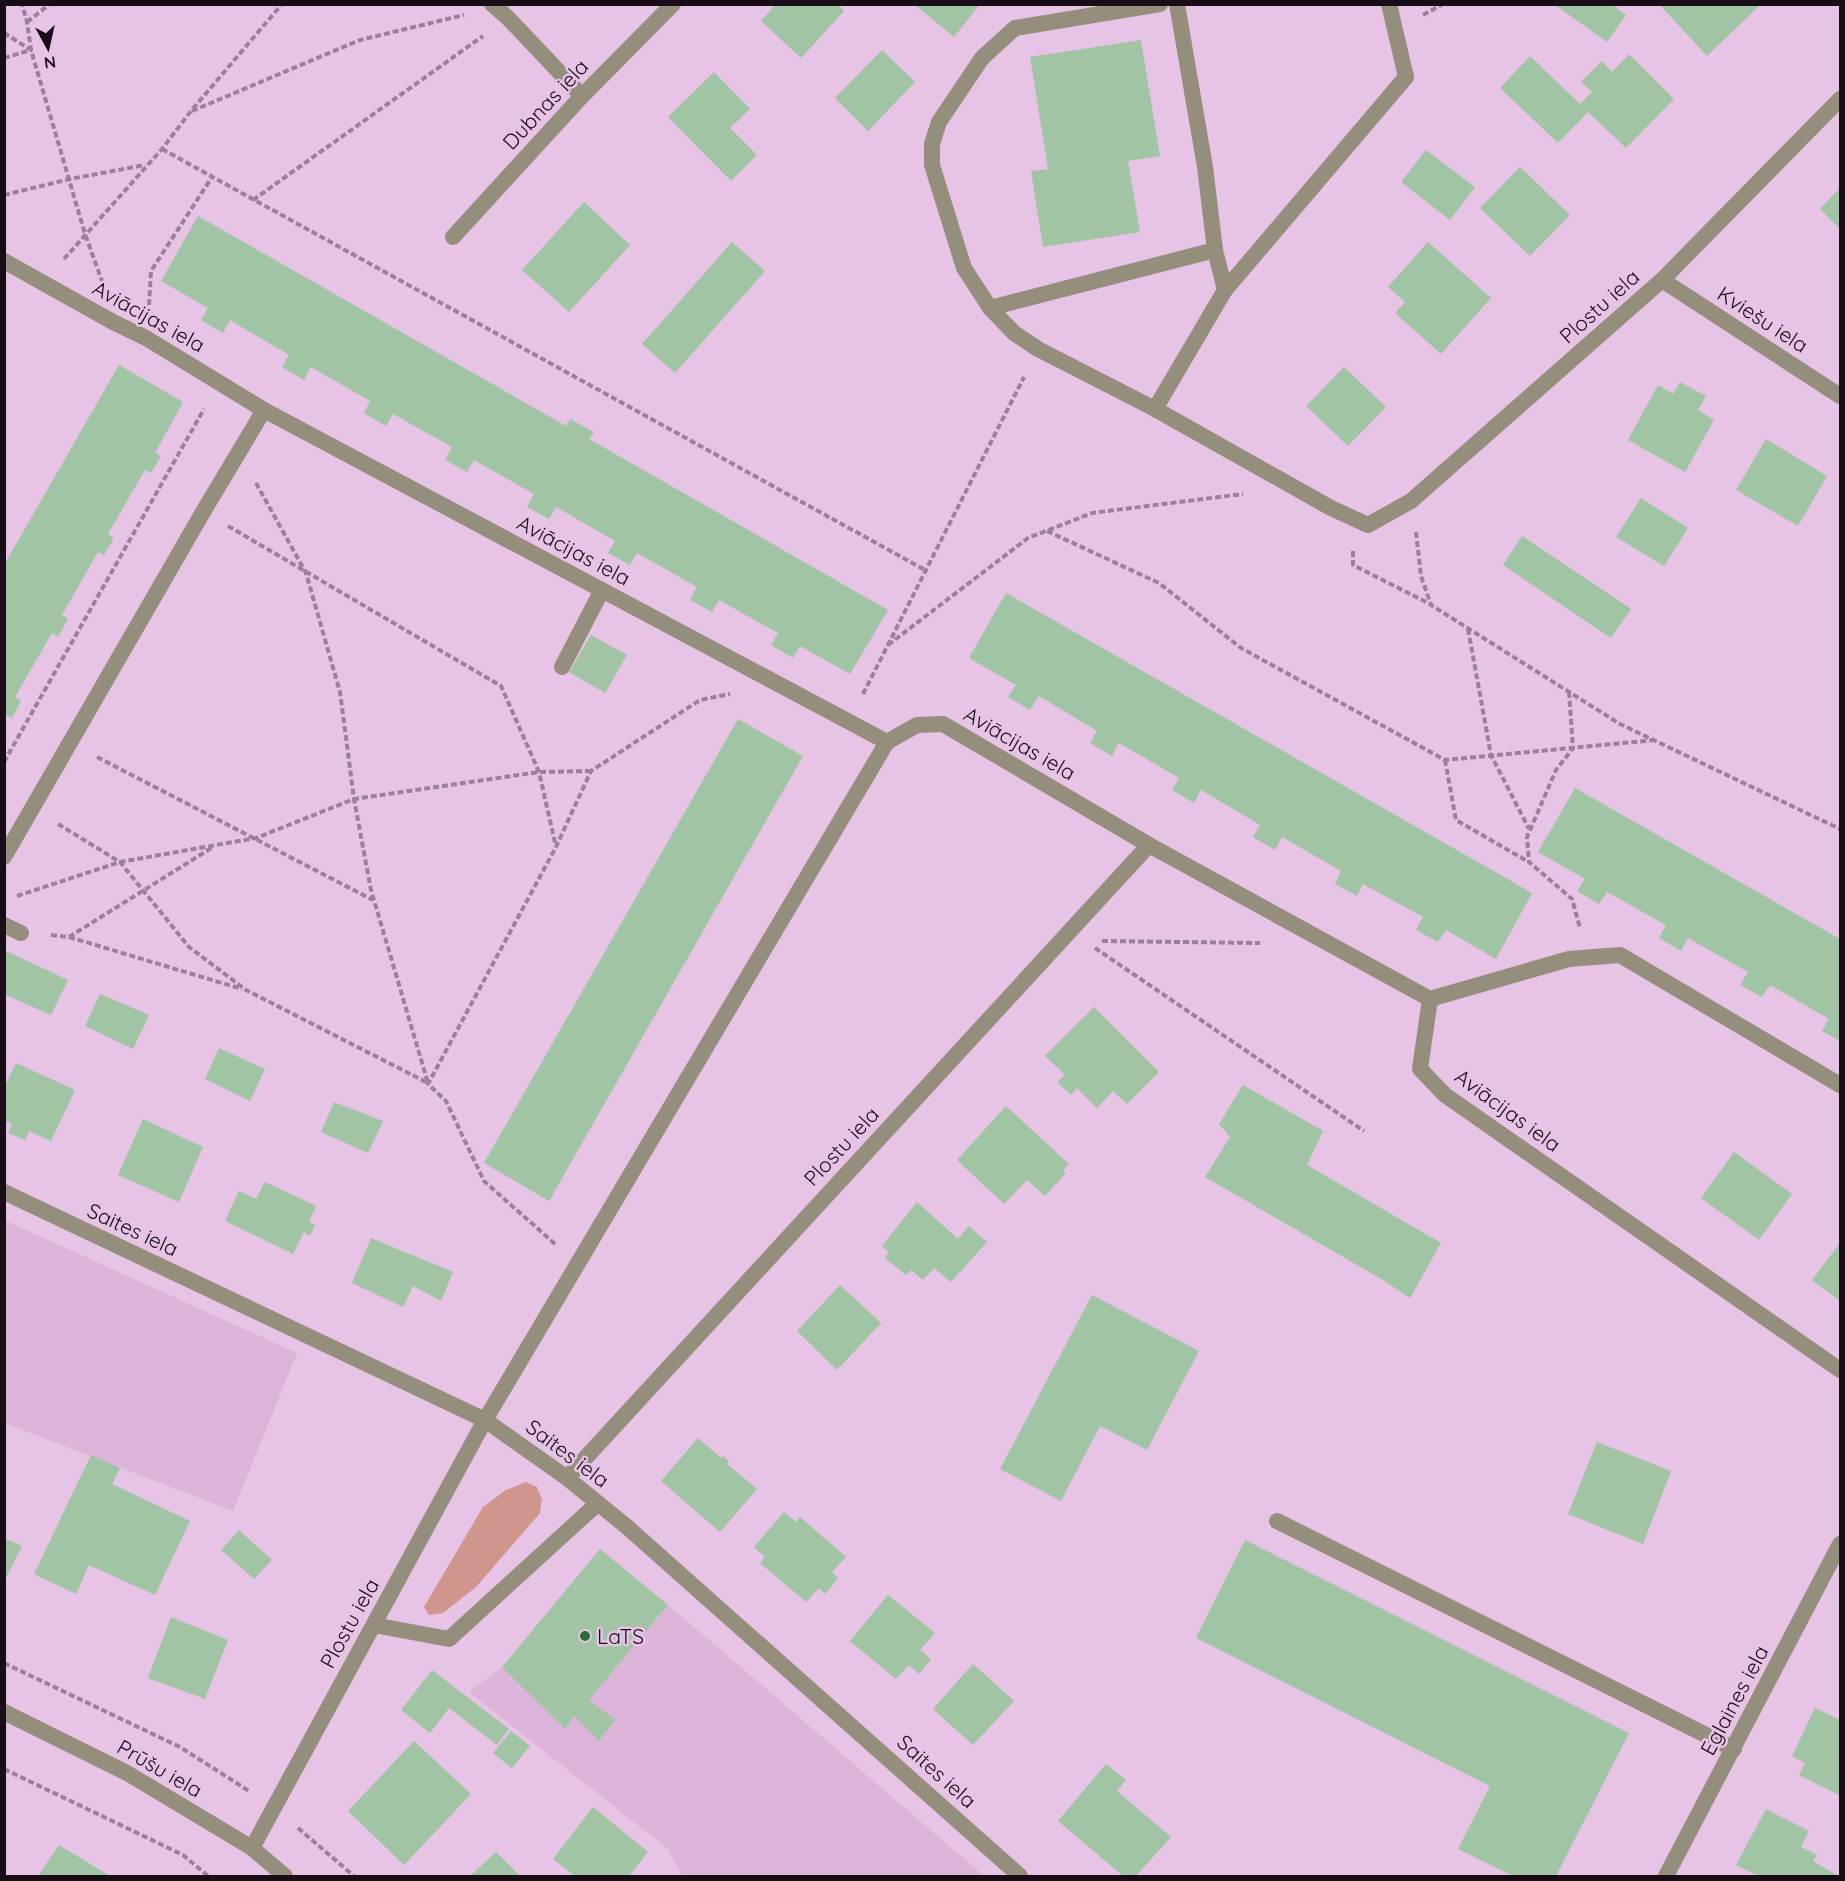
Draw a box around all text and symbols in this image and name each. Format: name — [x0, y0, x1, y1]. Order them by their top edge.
north arrow — [18, 18, 78, 78]
text: N — [43, 52, 57, 74]
street label: Dubnas iela — [497, 53, 593, 155]
street label: Plostu iela — [1554, 263, 1644, 349]
street label: Aviācijas iela — [88, 274, 210, 358]
street label: Kviešu iela — [1713, 280, 1813, 358]
street label: Aviācijas iela — [513, 509, 635, 591]
street label: Aviācijas iela — [960, 701, 1080, 785]
street label: Aviācijas iela — [1450, 1063, 1566, 1157]
street label: Plostu iela — [798, 1101, 884, 1191]
street label: Saites iela — [83, 1197, 183, 1261]
street label: Saites iela — [521, 1413, 615, 1493]
street label: Plostu iela — [314, 1574, 384, 1672]
place label: LaTS — [597, 1623, 644, 1649]
marker: LaTS — [578, 1629, 592, 1643]
street label: Eglaines iela — [1694, 1641, 1774, 1759]
street label: Saites iela — [892, 1729, 982, 1813]
street label: Prūšu iela — [113, 1733, 207, 1803]

